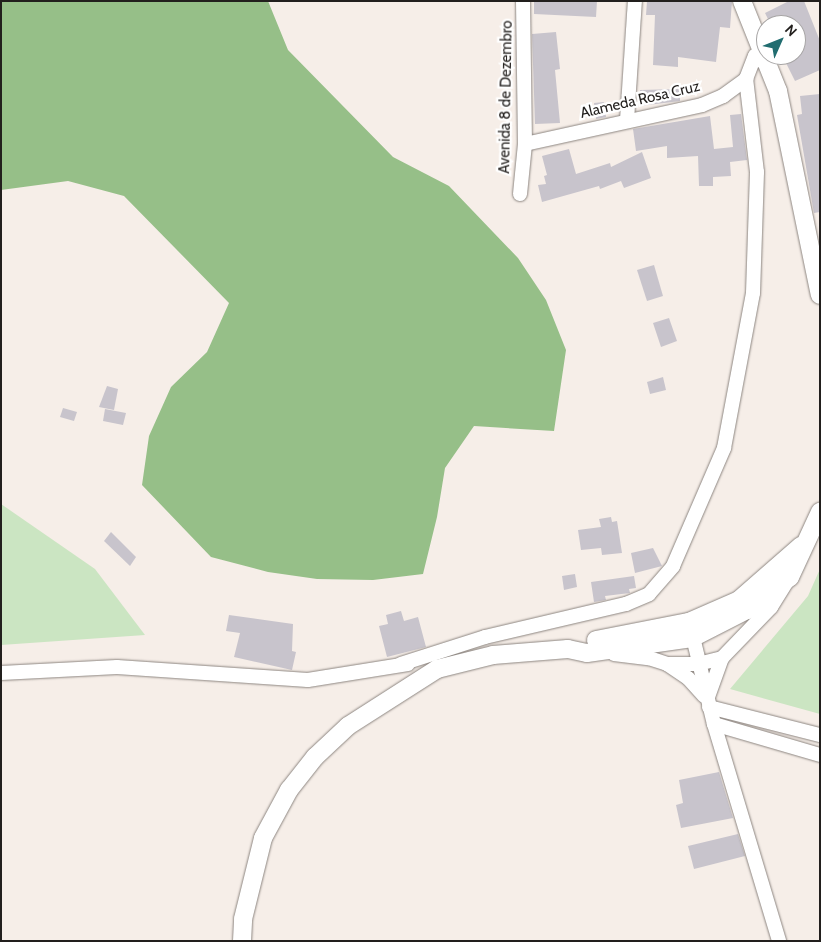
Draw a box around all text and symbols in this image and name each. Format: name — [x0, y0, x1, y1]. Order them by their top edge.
north arrow — [756, 15, 806, 65]
street label: Avenida 8 de Dezembro — [496, 20, 516, 174]
text: N — [781, 20, 801, 40]
street label: Alameda Rosa Cruz — [578, 77, 702, 123]

